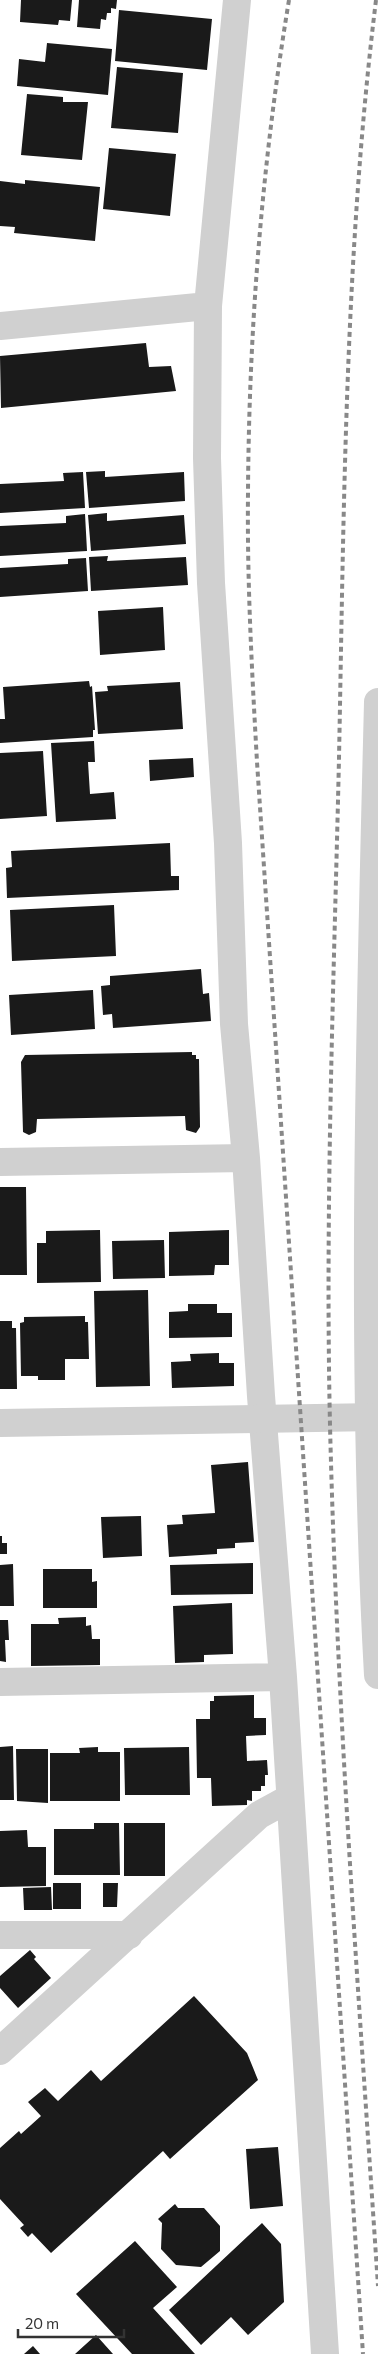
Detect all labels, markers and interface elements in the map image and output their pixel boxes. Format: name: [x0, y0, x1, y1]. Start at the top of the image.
scale bar: [18, 2306, 124, 2338]
text: 20 m: [25, 2314, 59, 2332]

